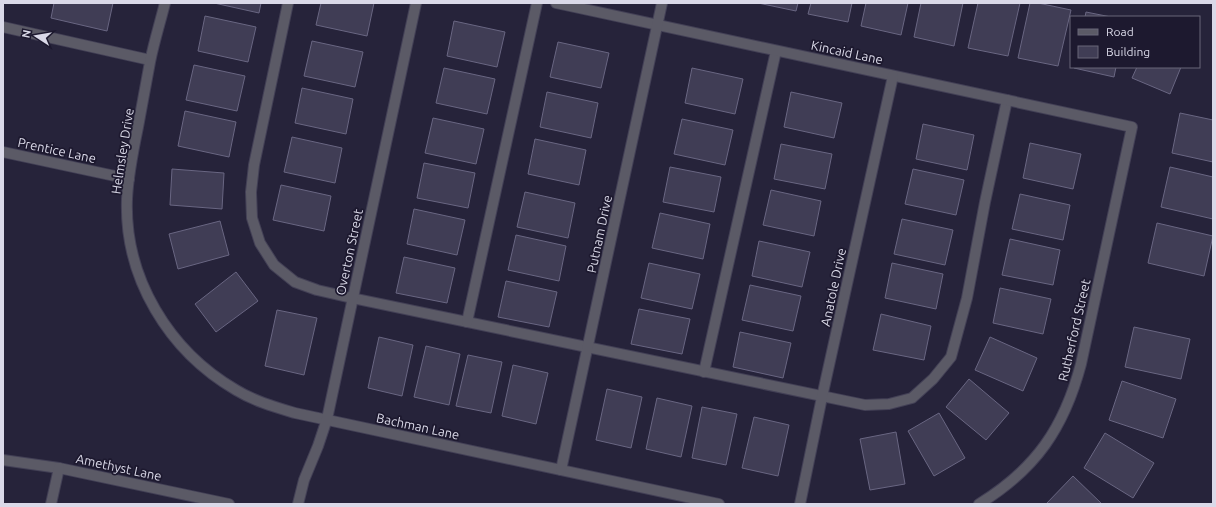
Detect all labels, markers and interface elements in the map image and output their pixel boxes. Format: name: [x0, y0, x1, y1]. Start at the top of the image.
north arrow: [16, 16, 56, 56]
legend: [1070, 16, 1200, 68]
text: Road: [1106, 25, 1134, 38]
text: N: [19, 29, 33, 39]
street label: Kincaid Lane: [810, 38, 884, 66]
text: Building: [1106, 45, 1150, 58]
street label: Helmsley Drive: [108, 107, 136, 195]
street label: Prentice Lane: [17, 135, 97, 165]
street label: Putnam Drive: [584, 194, 614, 274]
street label: Overton Street: [333, 208, 365, 296]
street label: Anatole Drive: [818, 247, 848, 327]
street label: Rutherford Street: [1055, 278, 1093, 382]
street label: Bachman Lane: [375, 410, 461, 442]
street label: Amethyst Lane: [75, 451, 163, 483]

